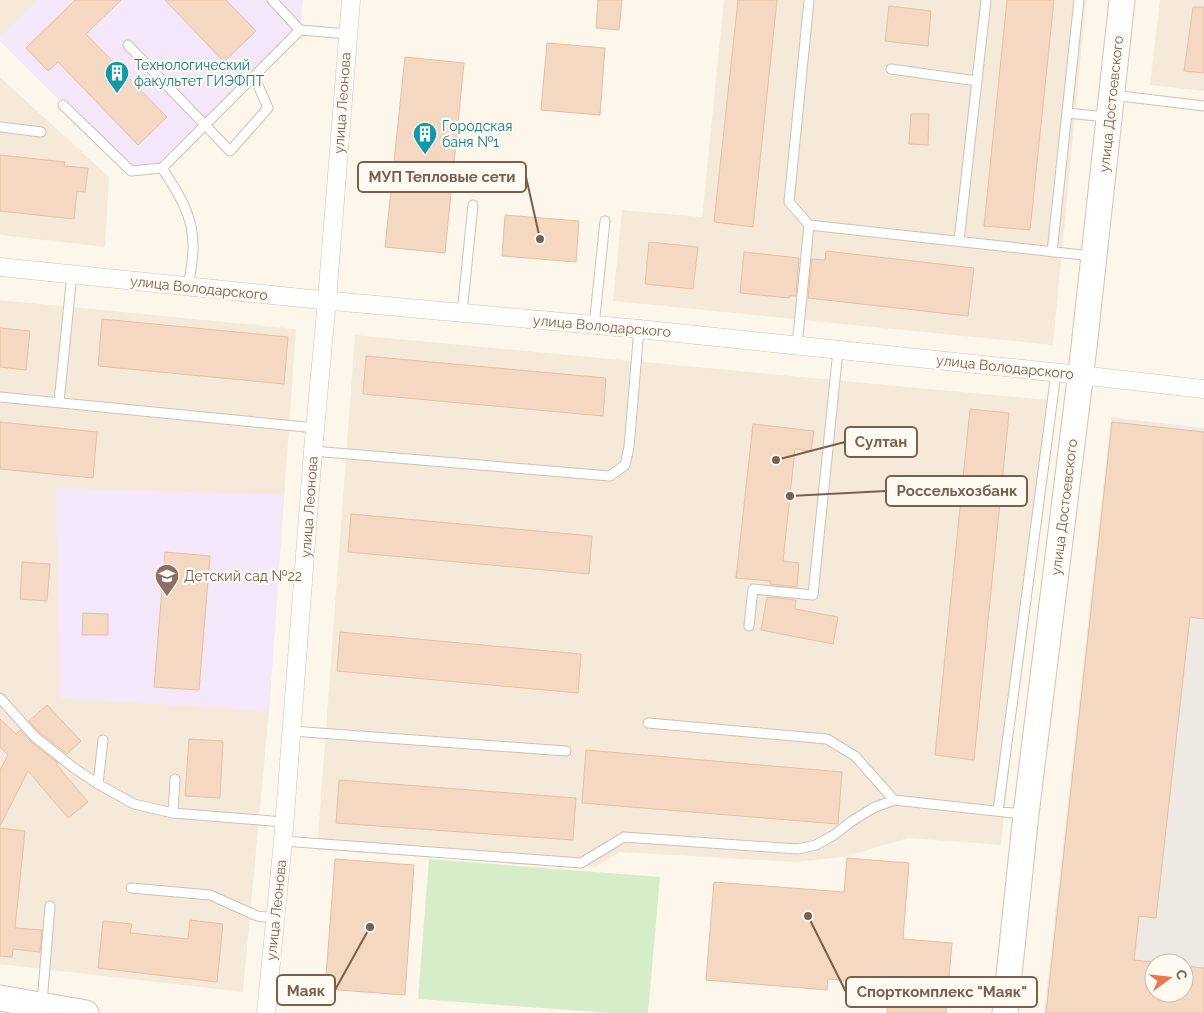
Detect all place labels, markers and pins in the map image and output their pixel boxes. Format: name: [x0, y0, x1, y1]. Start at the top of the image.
place label: Технологический факультет ГИЭФПТ: [134, 57, 264, 89]
building icon: Технологический факультет ГИЭФПТ: [104, 60, 130, 94]
place label: Городская баня №1: [442, 118, 512, 150]
building icon: Городская баня №1: [412, 121, 438, 155]
callout: МУП Тепловые сети: [358, 162, 526, 192]
callout: Султан: [845, 427, 917, 457]
callout: Россельхозбанк: [886, 476, 1027, 506]
school or university icon: Детский сад №22: [154, 563, 180, 597]
place label: Детский сад №22: [184, 568, 302, 584]
callout: Маяк: [277, 975, 335, 1005]
callout: Спорткомплекс "Маяк": [846, 977, 1037, 1007]

